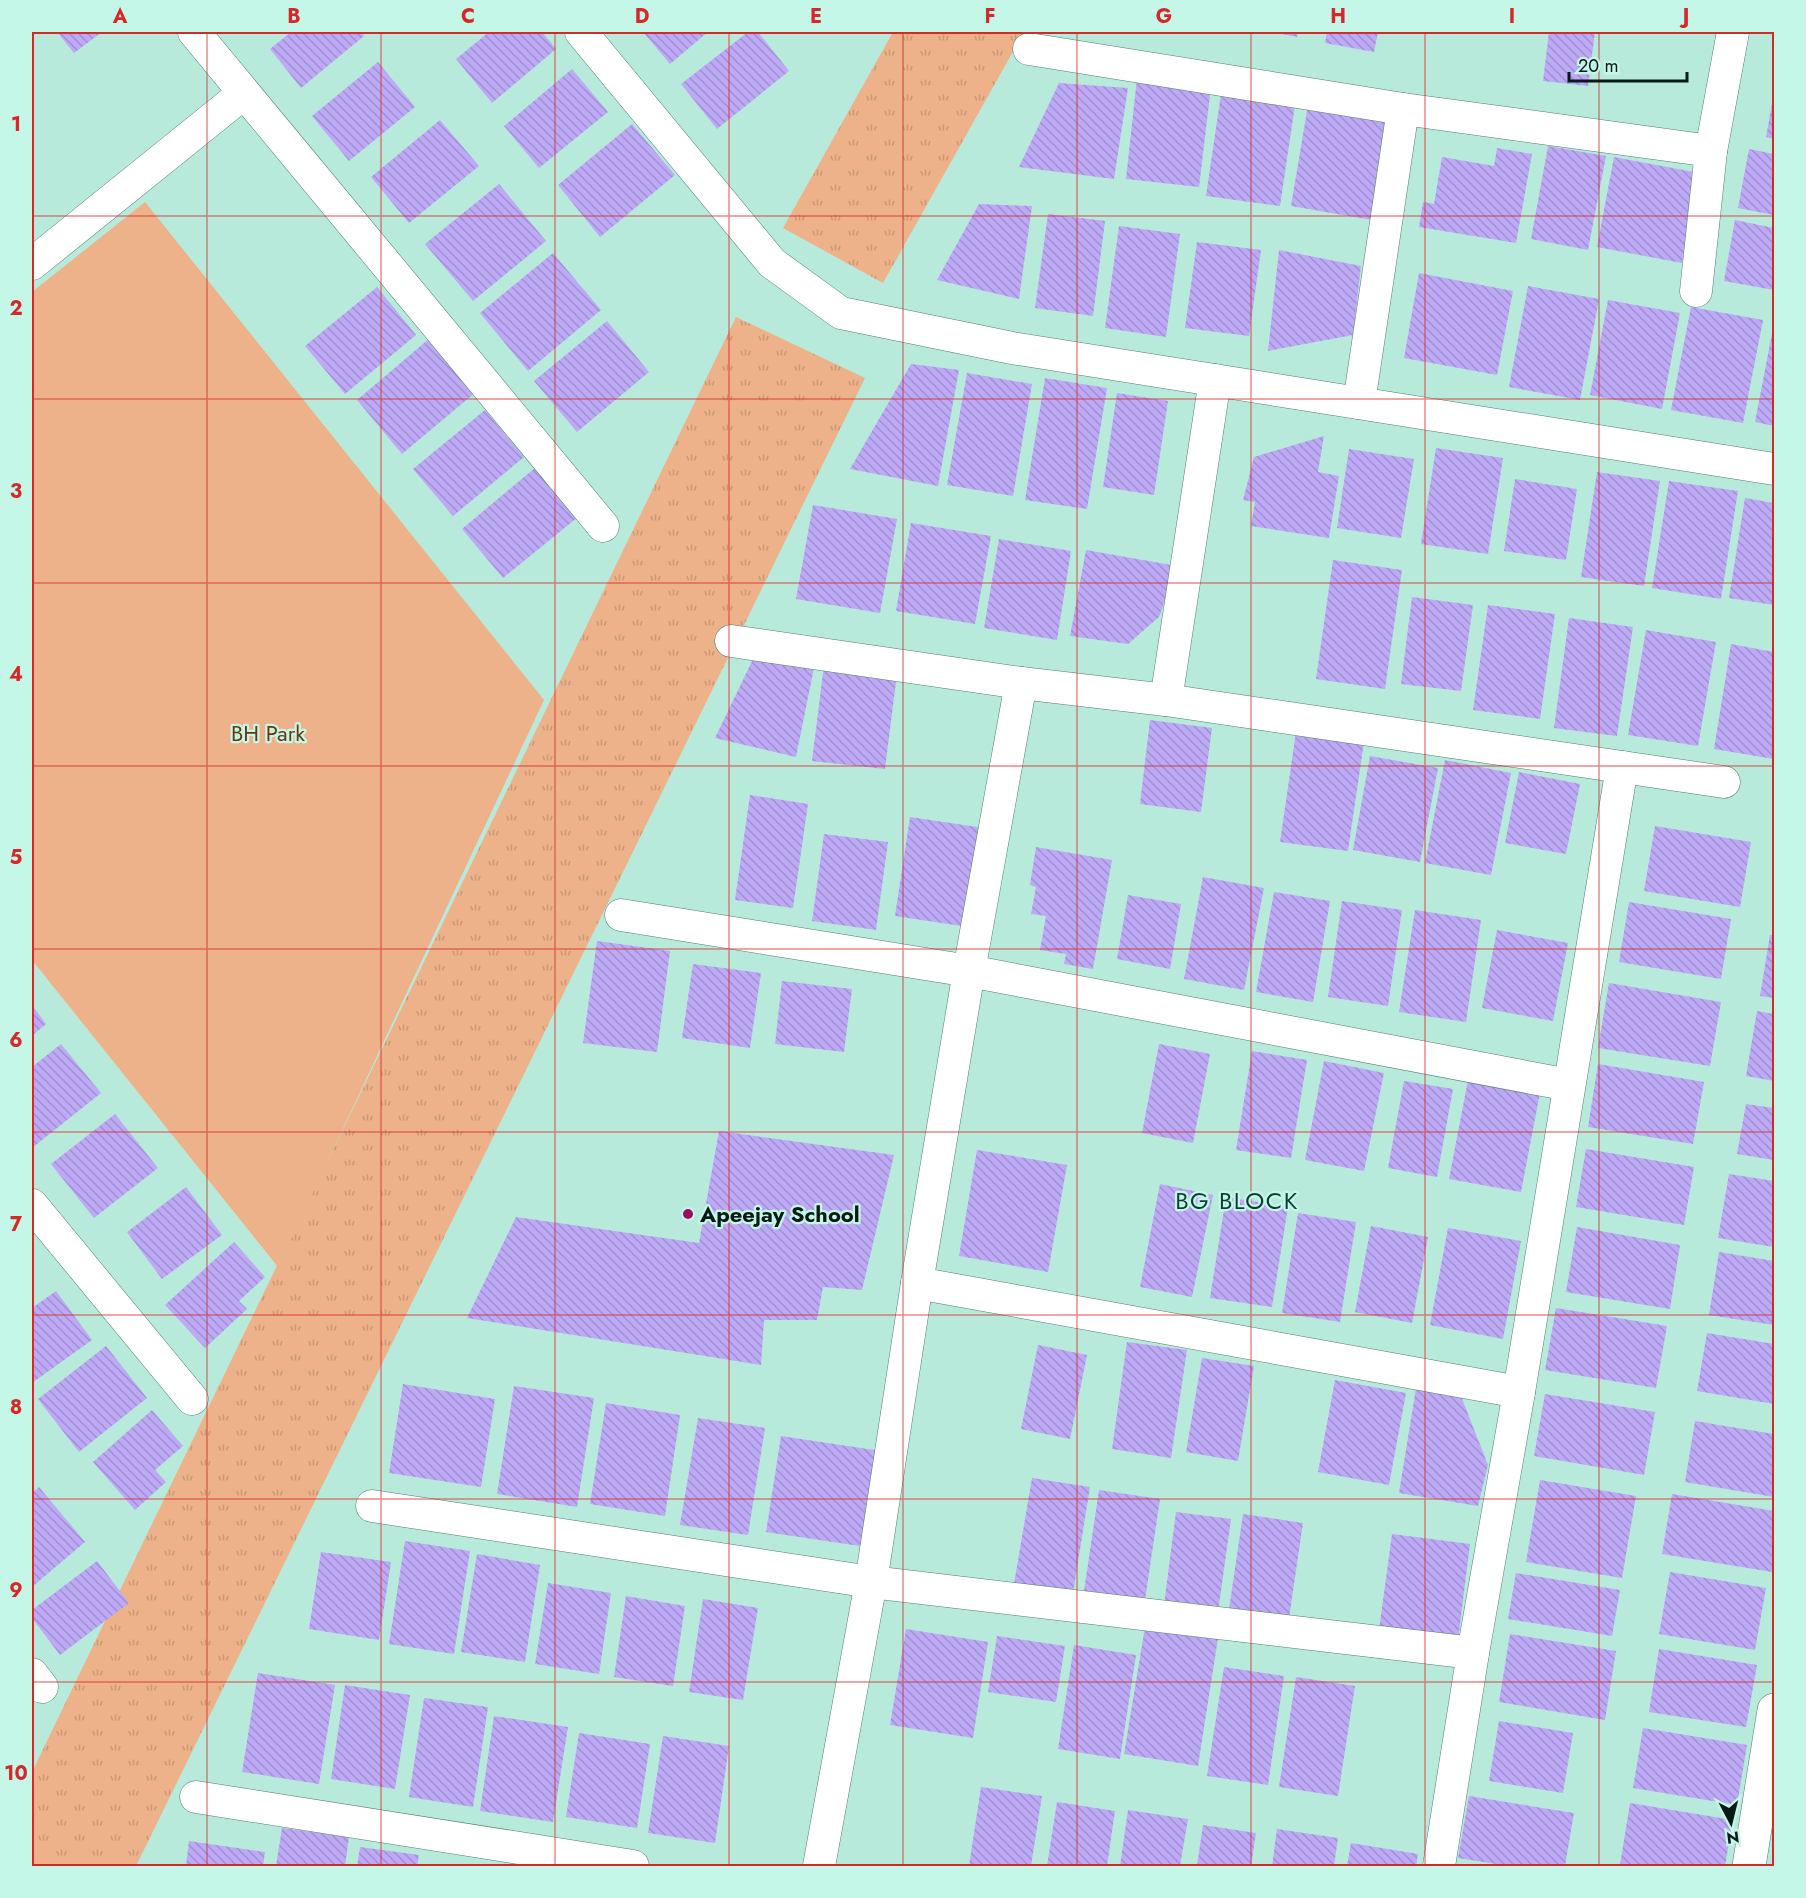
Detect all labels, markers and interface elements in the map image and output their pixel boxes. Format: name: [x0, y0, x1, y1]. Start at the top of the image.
text: A: [112, 2, 128, 31]
text: B: [287, 2, 301, 31]
text: C: [461, 2, 475, 31]
text: D: [635, 2, 649, 31]
text: E: [810, 2, 822, 31]
text: F: [984, 2, 996, 31]
text: G: [1156, 2, 1172, 31]
text: H: [1330, 2, 1346, 31]
text: I: [1509, 2, 1515, 31]
text: J: [1679, 2, 1689, 31]
scale bar: [1569, 45, 1688, 83]
text: 20 m: [1578, 53, 1618, 79]
text: 1: [11, 110, 21, 139]
text: 2: [9, 294, 23, 323]
text: 3: [10, 477, 22, 506]
text: 4: [9, 660, 23, 689]
park label: BH Park: [231, 717, 305, 749]
text: 5: [10, 843, 23, 872]
text: 6: [9, 1026, 23, 1055]
district label: BG BLOCK: [1175, 1183, 1299, 1218]
place label: Apeejay School: [699, 1198, 860, 1230]
marker: Apeejay School: [681, 1207, 695, 1221]
text: 7: [10, 1210, 23, 1239]
text: 8: [10, 1393, 22, 1422]
text: 9: [9, 1576, 23, 1605]
text: 10: [4, 1759, 28, 1788]
north arrow: [1701, 1793, 1761, 1853]
text: N: [1725, 1825, 1740, 1850]

